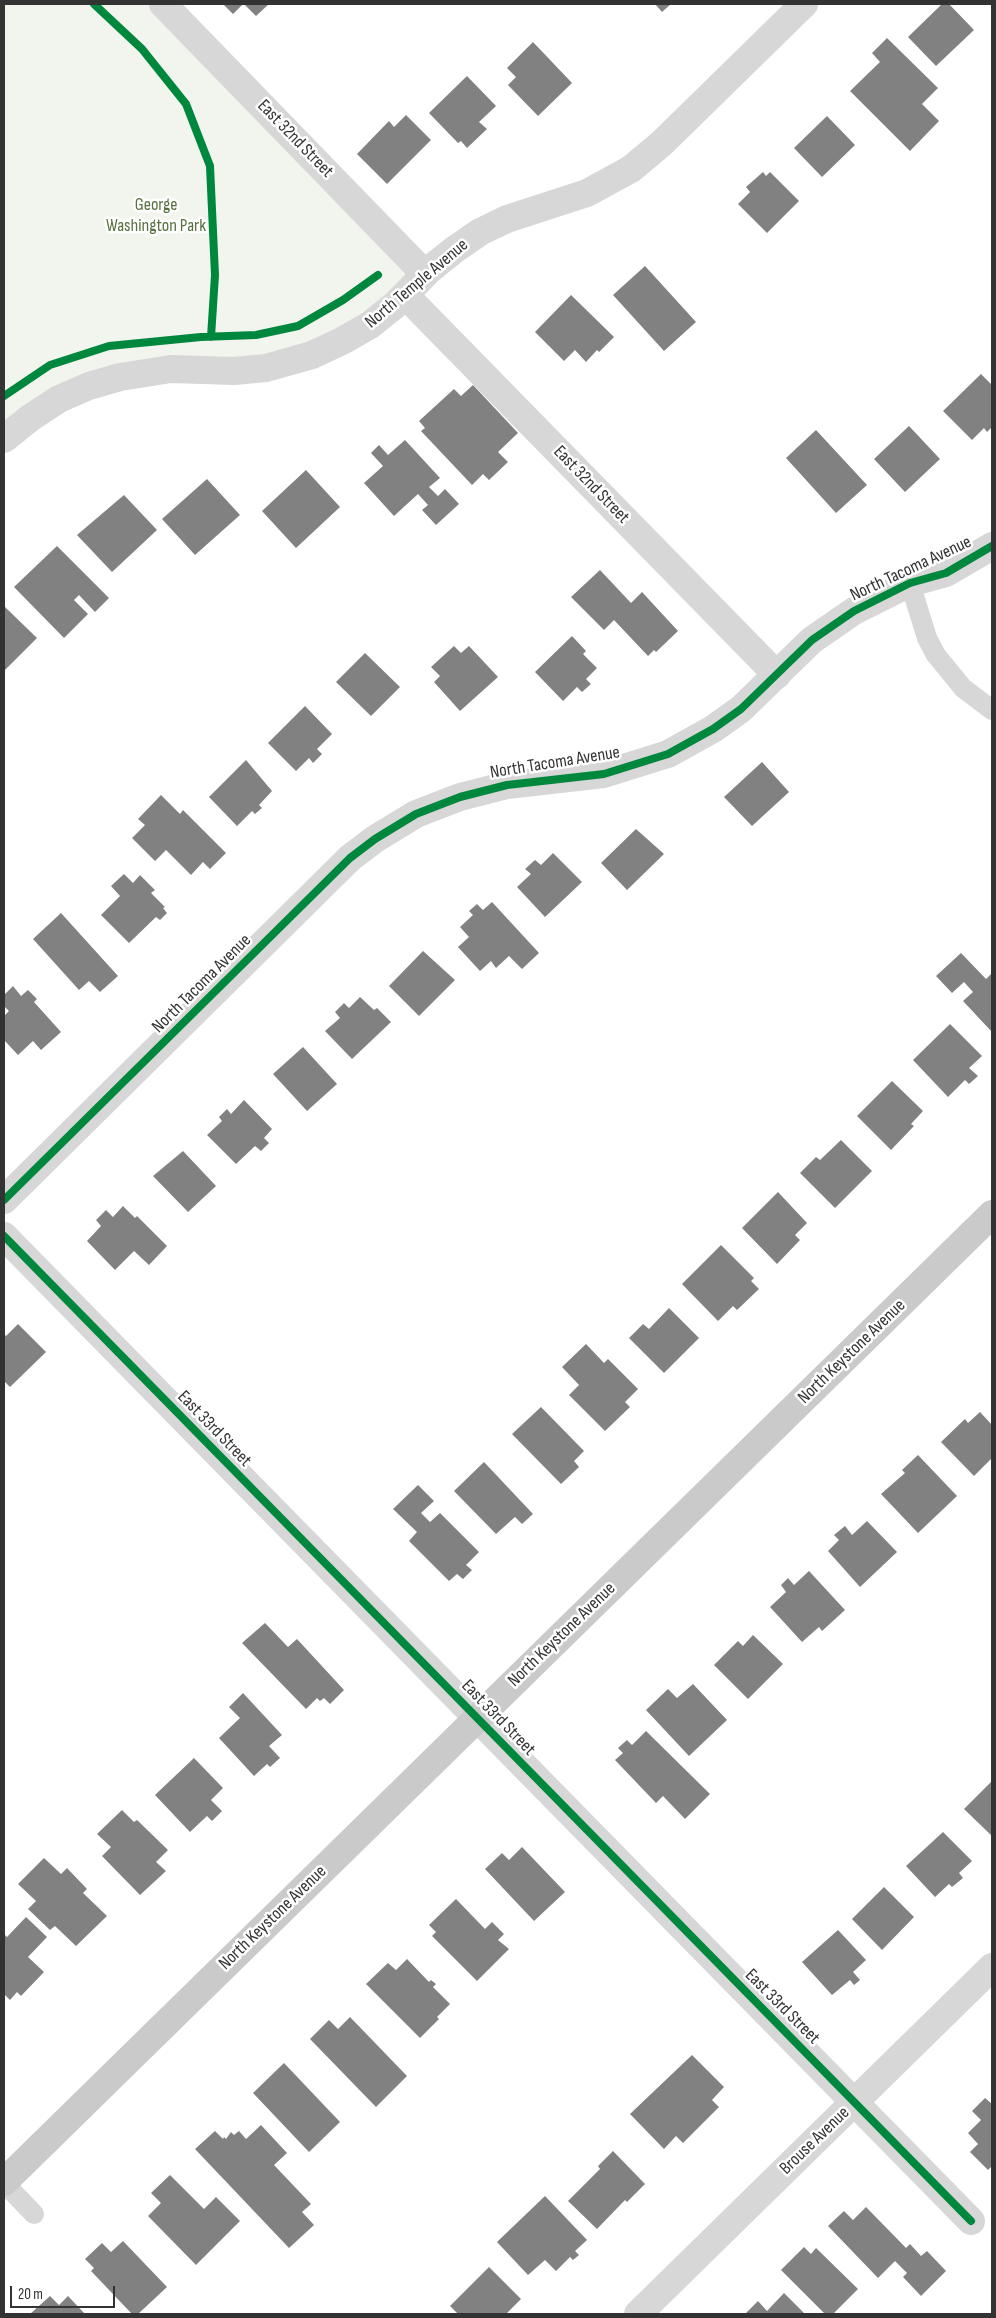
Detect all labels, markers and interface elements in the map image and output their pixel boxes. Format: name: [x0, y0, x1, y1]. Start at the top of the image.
street label: East 32nd Street: [253, 96, 337, 182]
park label: George Washington Park: [106, 194, 206, 236]
street label: North Temple Avenue: [361, 235, 473, 333]
street label: East 32nd Street: [549, 442, 633, 528]
street label: North Tacoma Avenue: [847, 532, 975, 606]
street label: North Tacoma Avenue: [489, 742, 621, 784]
street label: North Tacoma Avenue: [148, 930, 256, 1038]
street label: North Keystone Avenue: [794, 1295, 910, 1409]
street label: East 33rd Street: [172, 1387, 256, 1471]
street label: North Keystone Avenue: [504, 1578, 620, 1692]
street label: East 33rd Street: [456, 1676, 540, 1760]
street label: North Keystone Avenue: [215, 1861, 331, 1975]
street label: East 33rd Street: [740, 1965, 824, 2049]
street label: Brouse Avenue: [776, 2103, 854, 2179]
scale bar: [12, 2276, 118, 2308]
text: 20 m: [18, 2285, 43, 2304]

